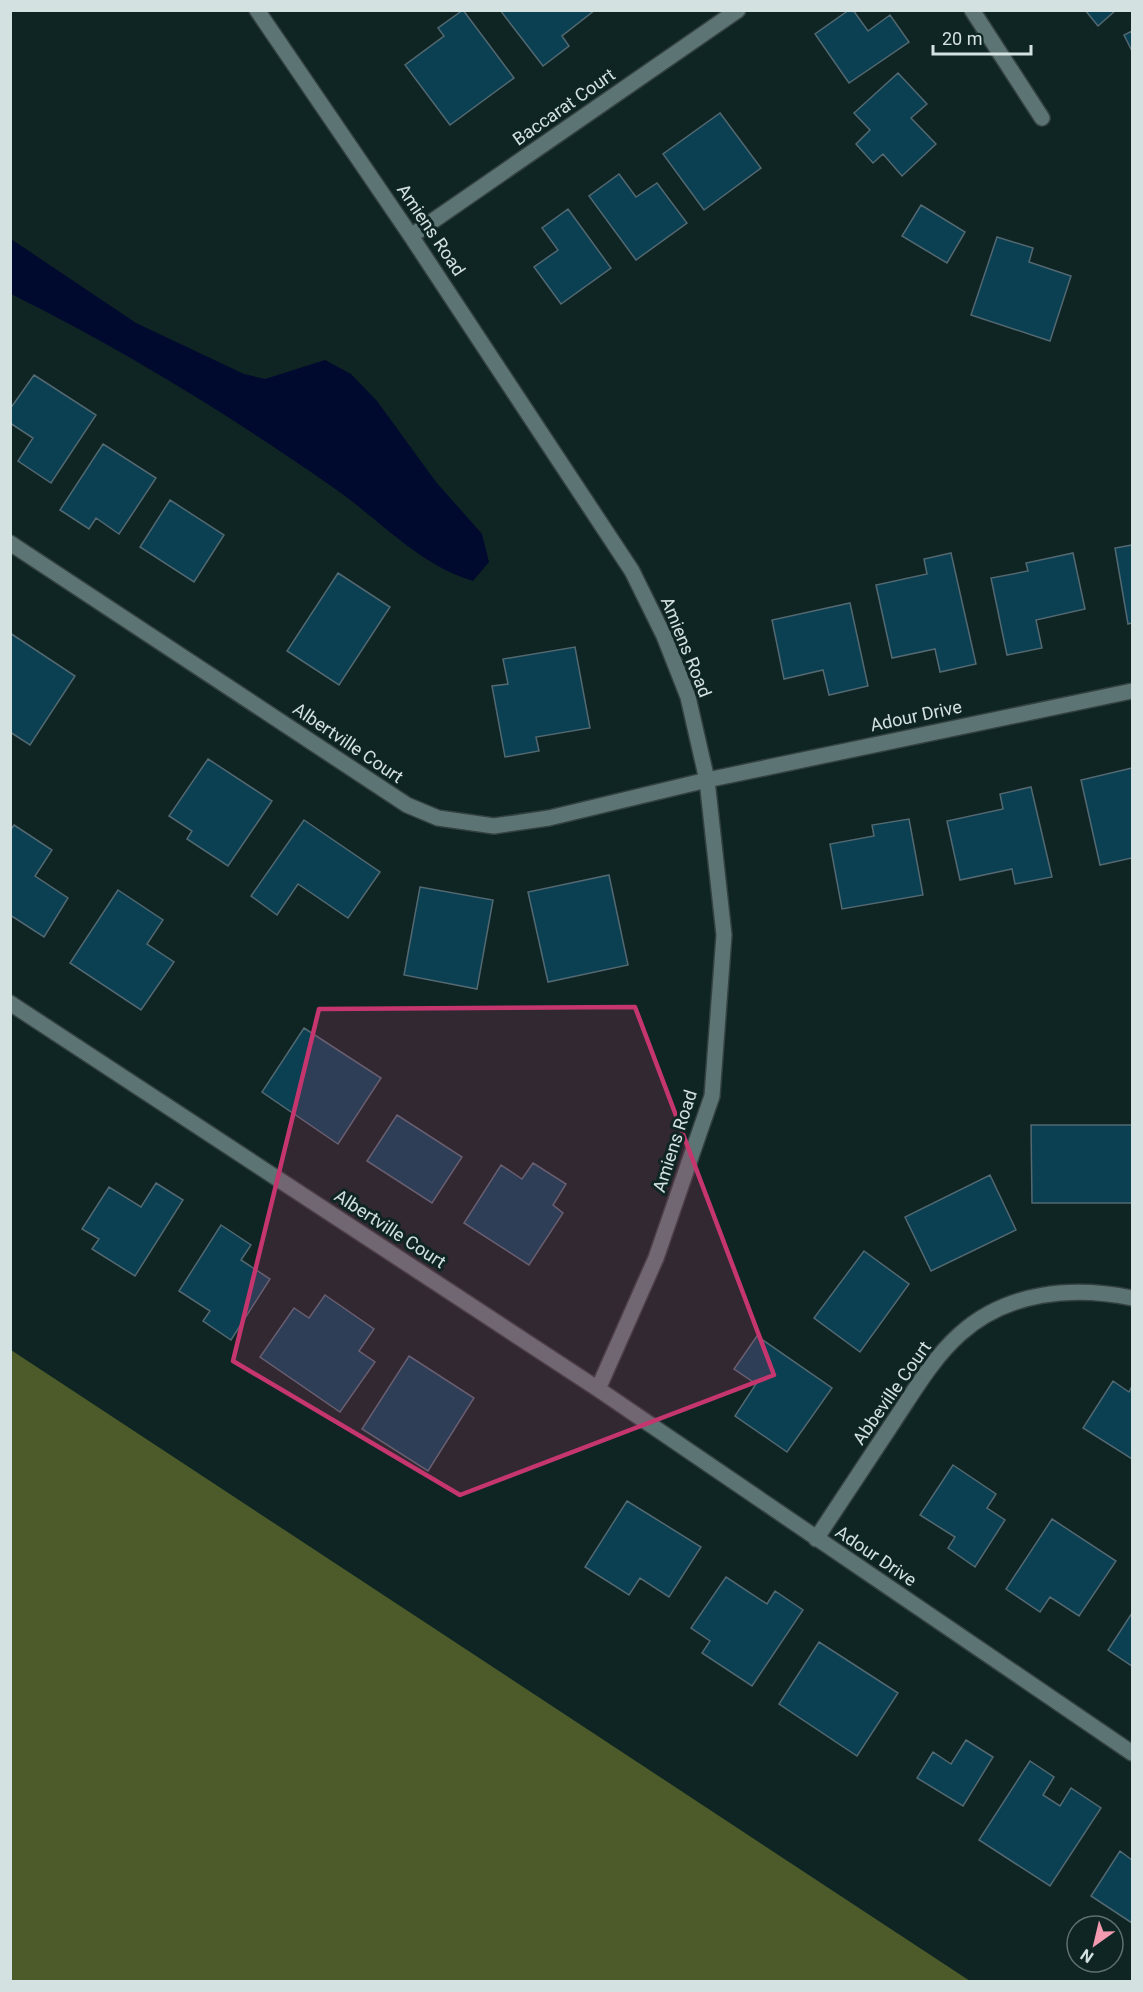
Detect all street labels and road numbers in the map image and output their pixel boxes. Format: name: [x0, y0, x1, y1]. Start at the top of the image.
street label: Baccarat Court: [509, 64, 619, 150]
street label: Amiens Road: [393, 180, 470, 280]
street label: Amiens Road: [657, 594, 716, 700]
street label: Adour Drive: [868, 696, 964, 735]
street label: Albertville Court: [289, 698, 407, 787]
street label: Amiens Road: [648, 1087, 701, 1195]
street label: Albertville Court: [331, 1185, 450, 1272]
street label: Abbeville Court: [848, 1337, 935, 1449]
street label: Adour Drive: [832, 1521, 921, 1590]

